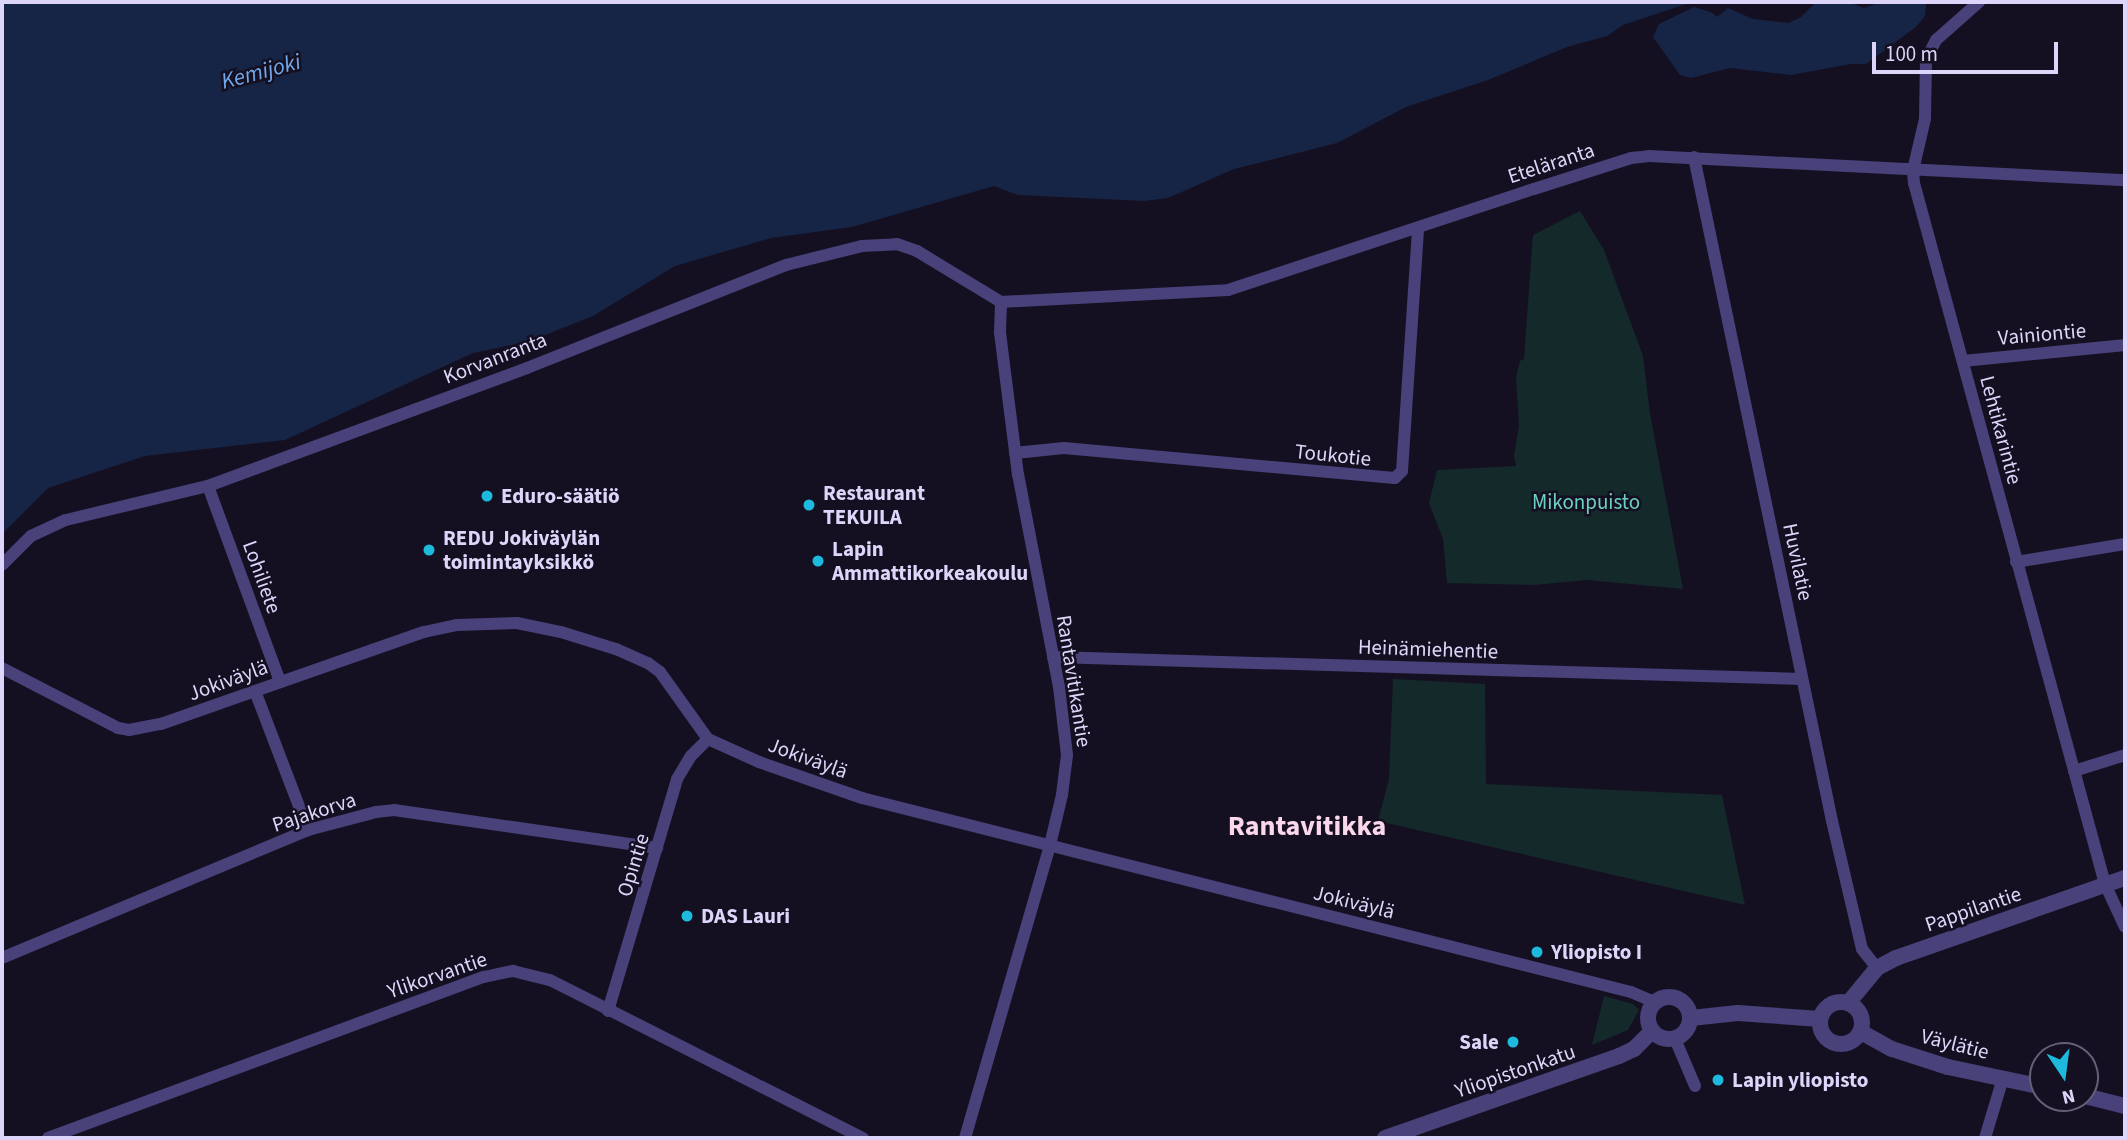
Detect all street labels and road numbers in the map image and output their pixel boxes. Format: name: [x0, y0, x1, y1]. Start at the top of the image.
street label: Eteläranta: [1504, 137, 1598, 189]
street label: Vainiontie: [1997, 318, 2087, 350]
street label: Korvanranta: [440, 327, 550, 389]
street label: Lehtikarintie: [1974, 373, 2028, 487]
street label: Toukotie: [1294, 438, 1372, 472]
street label: Huvilatie: [1778, 521, 1818, 603]
street label: Lohiliete: [237, 537, 287, 617]
street label: Rantavitikantie: [1051, 613, 1097, 749]
street label: Heinämiehentie: [1357, 634, 1499, 664]
street label: Jokiväylä: [185, 654, 271, 706]
street label: Jokiväylä: [765, 732, 851, 784]
street label: Pajakorva: [269, 787, 359, 837]
street label: Opintie: [611, 830, 655, 900]
street label: Jokiväylä: [1311, 880, 1397, 924]
street label: Pappilantie: [1922, 881, 2024, 937]
street label: Ylikorvantie: [384, 946, 490, 1004]
street label: Väylätie: [1918, 1023, 1992, 1065]
street label: Yliopistonkatu: [1451, 1039, 1579, 1103]

